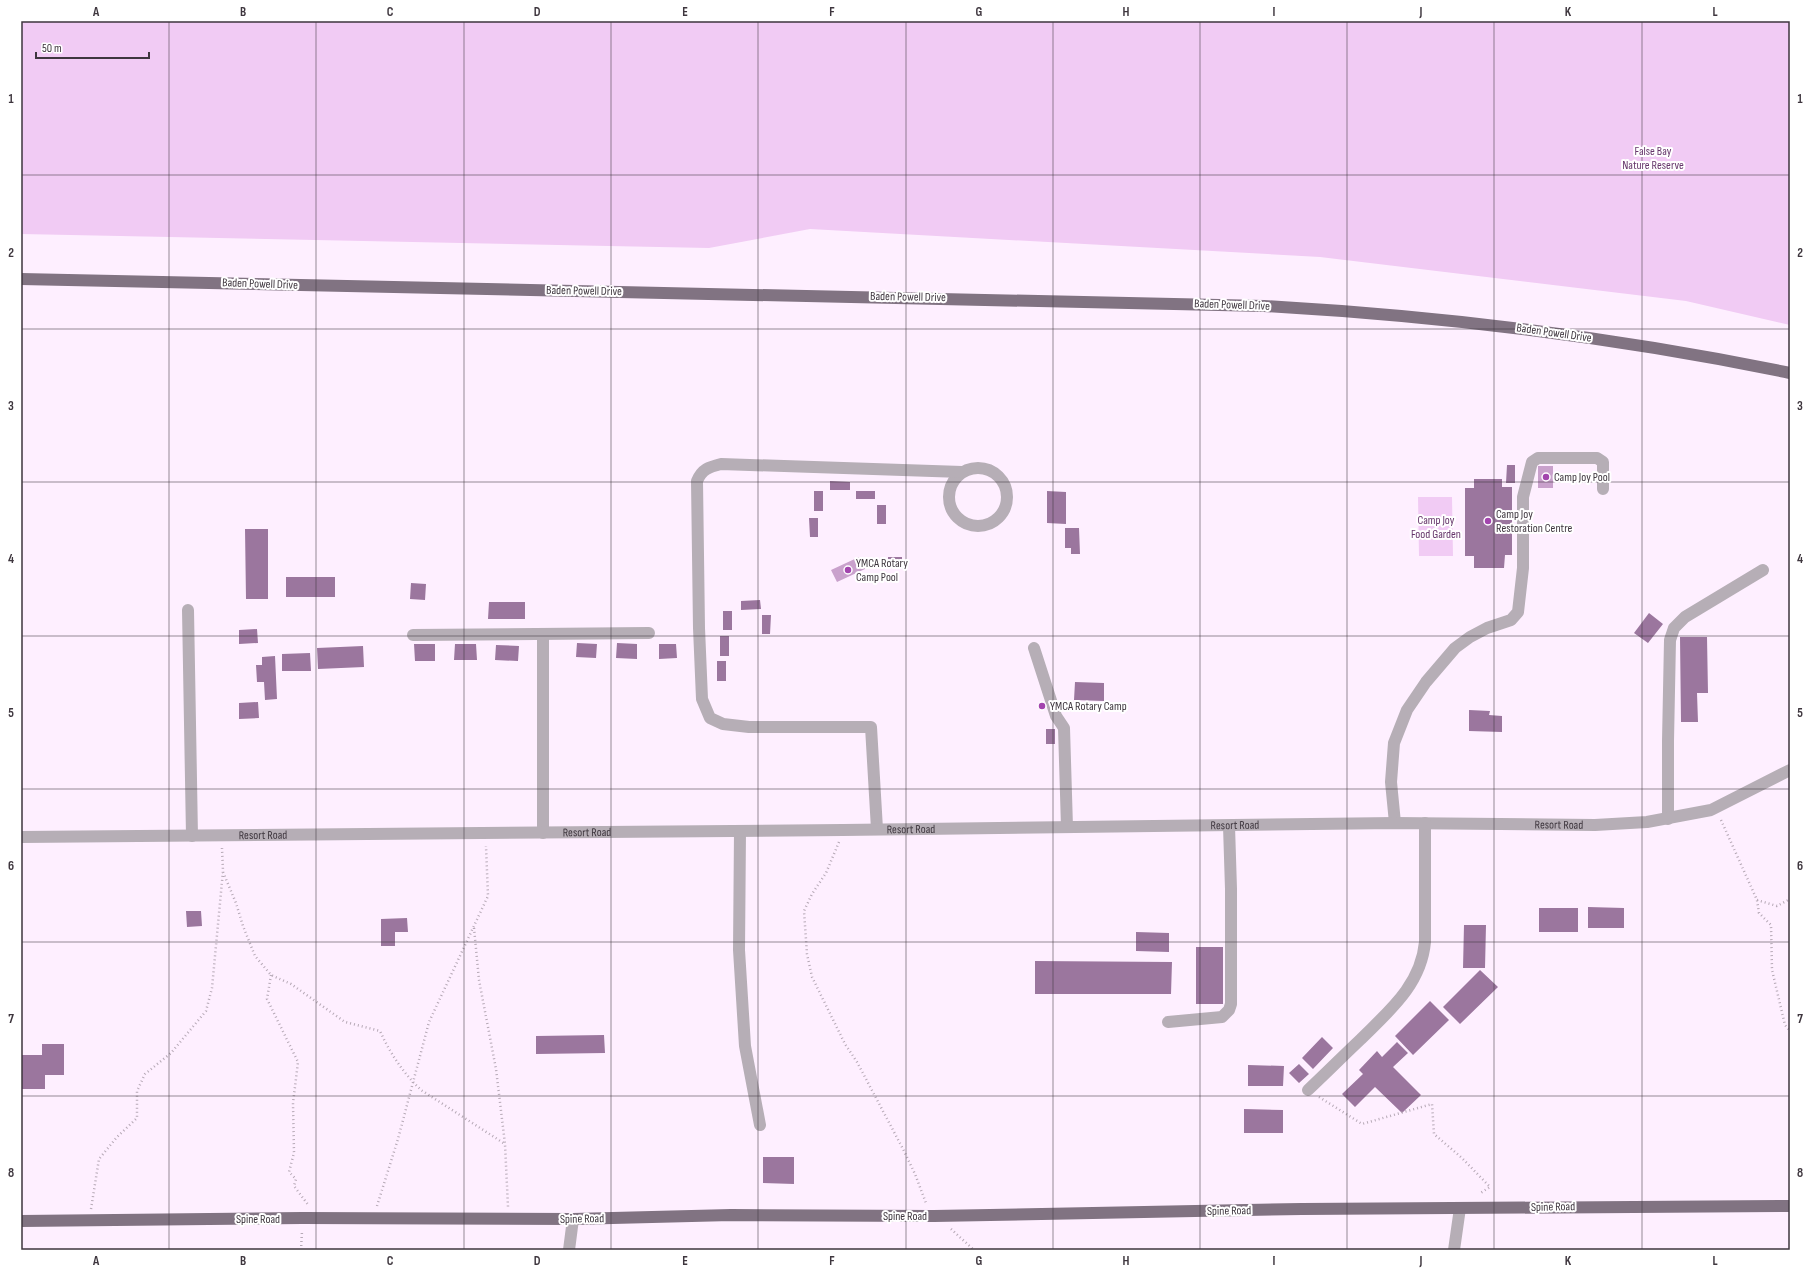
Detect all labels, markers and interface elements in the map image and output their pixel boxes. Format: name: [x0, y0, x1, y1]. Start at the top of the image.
text: A: [92, 4, 100, 20]
text: B: [240, 4, 246, 20]
text: C: [387, 4, 394, 20]
text: D: [534, 4, 541, 20]
text: E: [682, 4, 688, 20]
text: F: [829, 4, 835, 20]
text: G: [976, 4, 983, 20]
text: H: [1123, 4, 1130, 20]
text: I: [1273, 4, 1276, 20]
text: J: [1419, 4, 1423, 20]
text: K: [1565, 4, 1572, 20]
text: L: [1712, 4, 1718, 20]
scale bar: [36, 34, 149, 60]
text: 50 m: [42, 41, 62, 56]
text: 1: [8, 91, 14, 107]
text: 1: [1797, 91, 1803, 107]
park label: False Bay Nature Reserve: [1622, 144, 1684, 173]
text: 2: [8, 245, 14, 261]
text: 2: [1797, 245, 1803, 261]
street label: Baden Powell Drive: [222, 275, 298, 293]
street label: Baden Powell Drive: [546, 283, 622, 299]
street label: Baden Powell Drive: [870, 289, 946, 305]
street label: Baden Powell Drive: [1194, 296, 1270, 314]
street label: Baden Powell Drive: [1515, 320, 1593, 346]
text: 3: [8, 398, 14, 414]
text: 3: [1797, 398, 1803, 414]
place label: Camp Joy Pool: [1554, 470, 1610, 485]
marker: Camp Joy Pool: [1541, 472, 1551, 482]
place label: Camp Joy Restoration Centre: [1496, 507, 1573, 536]
park label: Camp Joy Food Garden: [1411, 513, 1461, 542]
marker: Camp Joy Restoration Centre: [1483, 516, 1493, 526]
text: 4: [8, 551, 14, 567]
text: 4: [1797, 551, 1803, 567]
place label: YMCA Rotary Camp Pool: [856, 556, 908, 585]
marker: YMCA Rotary Camp Pool: [843, 565, 853, 575]
place label: YMCA Rotary Camp: [1050, 699, 1127, 714]
marker: YMCA Rotary Camp: [1037, 701, 1047, 711]
text: 5: [8, 705, 14, 721]
text: 5: [1797, 705, 1803, 721]
street label: Resort Road: [1210, 817, 1259, 833]
street label: Resort Road: [1534, 817, 1583, 832]
street label: Resort Road: [887, 821, 935, 837]
street label: Resort Road: [563, 824, 611, 840]
street label: Resort Road: [239, 827, 287, 843]
text: 6: [8, 858, 14, 874]
text: 6: [1797, 858, 1803, 874]
text: 7: [8, 1011, 14, 1027]
text: 7: [1797, 1011, 1803, 1027]
text: 8: [8, 1165, 14, 1181]
text: 8: [1797, 1165, 1803, 1181]
street label: Spine Road: [1531, 1199, 1575, 1215]
street label: Spine Road: [1207, 1203, 1251, 1219]
street label: Spine Road: [883, 1209, 927, 1224]
street label: Spine Road: [560, 1211, 604, 1227]
street label: Spine Road: [236, 1212, 280, 1227]
text: A: [92, 1253, 100, 1269]
text: B: [240, 1253, 246, 1269]
text: C: [387, 1253, 394, 1269]
text: D: [534, 1253, 541, 1269]
text: E: [682, 1253, 688, 1269]
text: F: [829, 1253, 835, 1269]
text: G: [976, 1253, 983, 1269]
text: H: [1123, 1253, 1130, 1269]
text: I: [1273, 1253, 1276, 1269]
text: J: [1419, 1253, 1423, 1269]
text: K: [1565, 1253, 1572, 1269]
text: L: [1712, 1253, 1718, 1269]

